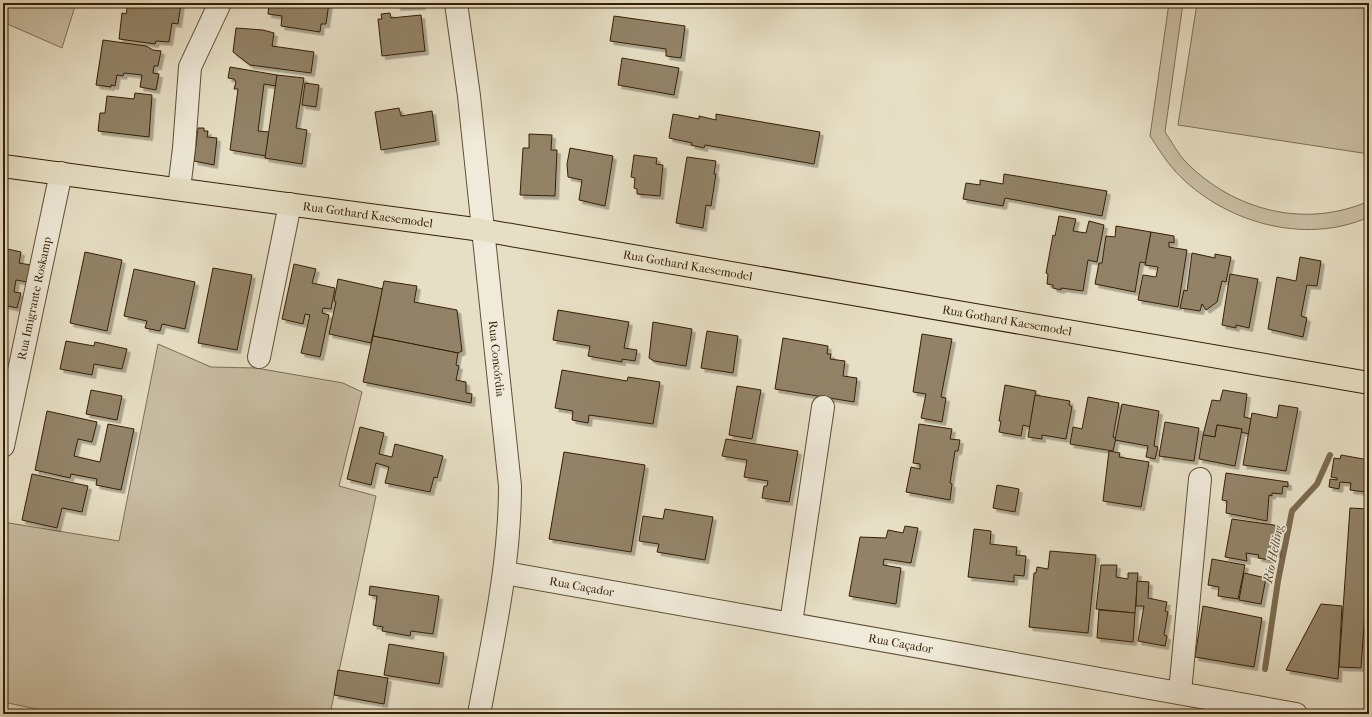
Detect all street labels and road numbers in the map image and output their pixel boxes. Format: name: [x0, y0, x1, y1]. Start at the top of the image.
street label: Rua Gothard Kaesemodel: [302, 199, 434, 230]
street label: Rua Imigrante Roskamp: [14, 235, 54, 361]
street label: Rua Gothard Kaesemodel: [622, 247, 754, 284]
street label: Rua Gothard Kaesemodel: [941, 303, 1073, 339]
street label: Rua Concórdia: [486, 320, 508, 398]
street label: Rua Caçador: [548, 574, 616, 599]
street label: Rua Caçador: [867, 631, 935, 656]

